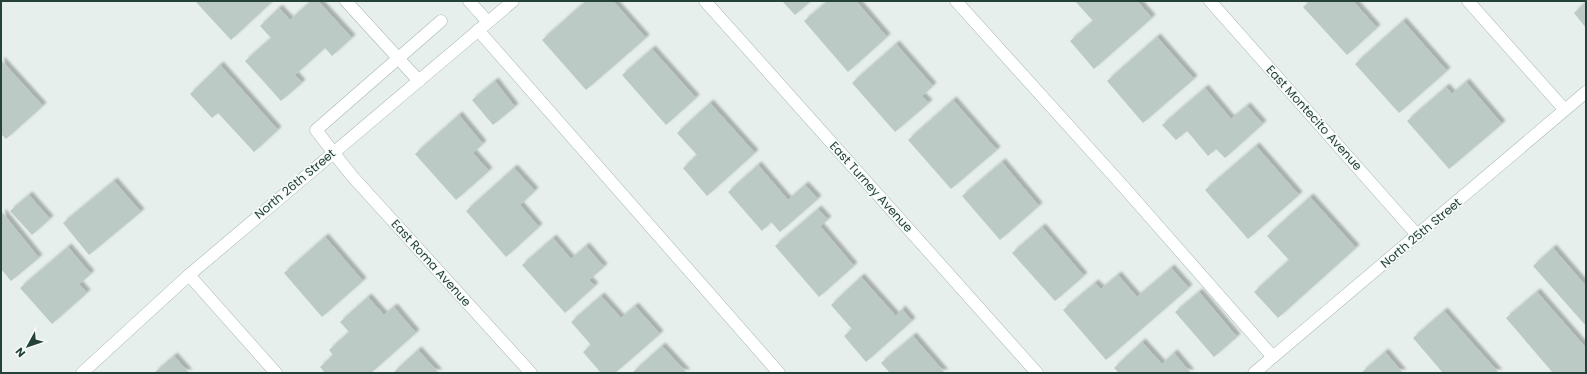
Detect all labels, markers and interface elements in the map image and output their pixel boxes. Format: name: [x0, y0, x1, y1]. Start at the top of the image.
street label: East Montecito Avenue: [1263, 61, 1366, 174]
street label: East Turney Avenue: [826, 138, 917, 236]
street label: North 26th Street: [251, 145, 339, 223]
street label: North 25th Street: [1377, 194, 1465, 271]
street label: East Roma Avenue: [388, 215, 475, 310]
north arrow: [8, 326, 48, 366]
text: N: [12, 344, 29, 361]

